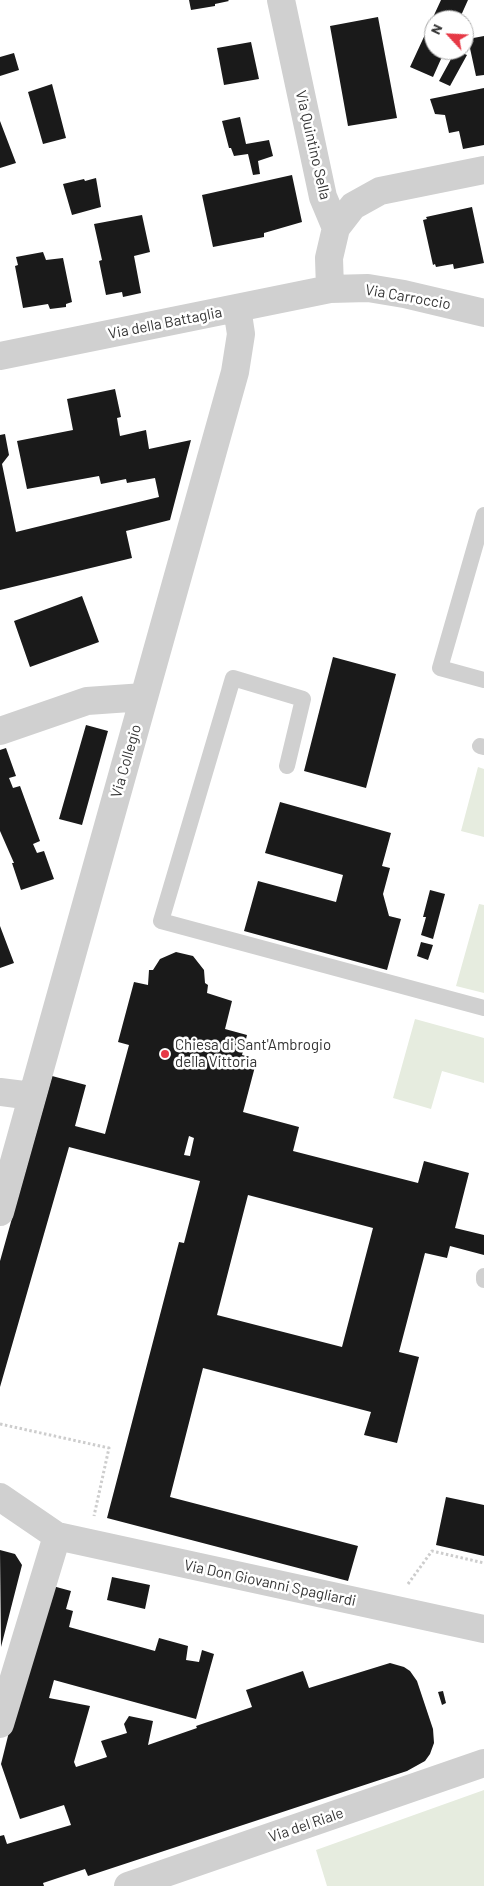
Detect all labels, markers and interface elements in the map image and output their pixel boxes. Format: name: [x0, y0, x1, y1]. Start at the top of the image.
north arrow: [424, 10, 474, 60]
text: N: [426, 21, 446, 37]
street label: Via Quintino Sella: [292, 89, 334, 201]
street label: Via Carroccio: [364, 281, 452, 313]
street label: Via della Battaglia: [107, 303, 223, 343]
street label: Via Collegio: [107, 722, 145, 800]
place label: Chiesa di Sant'Ambrogio della Vittoria: [175, 1036, 331, 1071]
marker: Chiesa di Sant'Ambrogio della Vittoria: [159, 1048, 171, 1060]
street label: Via Don Giovanni Spagliardi: [182, 1556, 358, 1610]
street label: Via del Riale: [266, 1804, 346, 1846]

